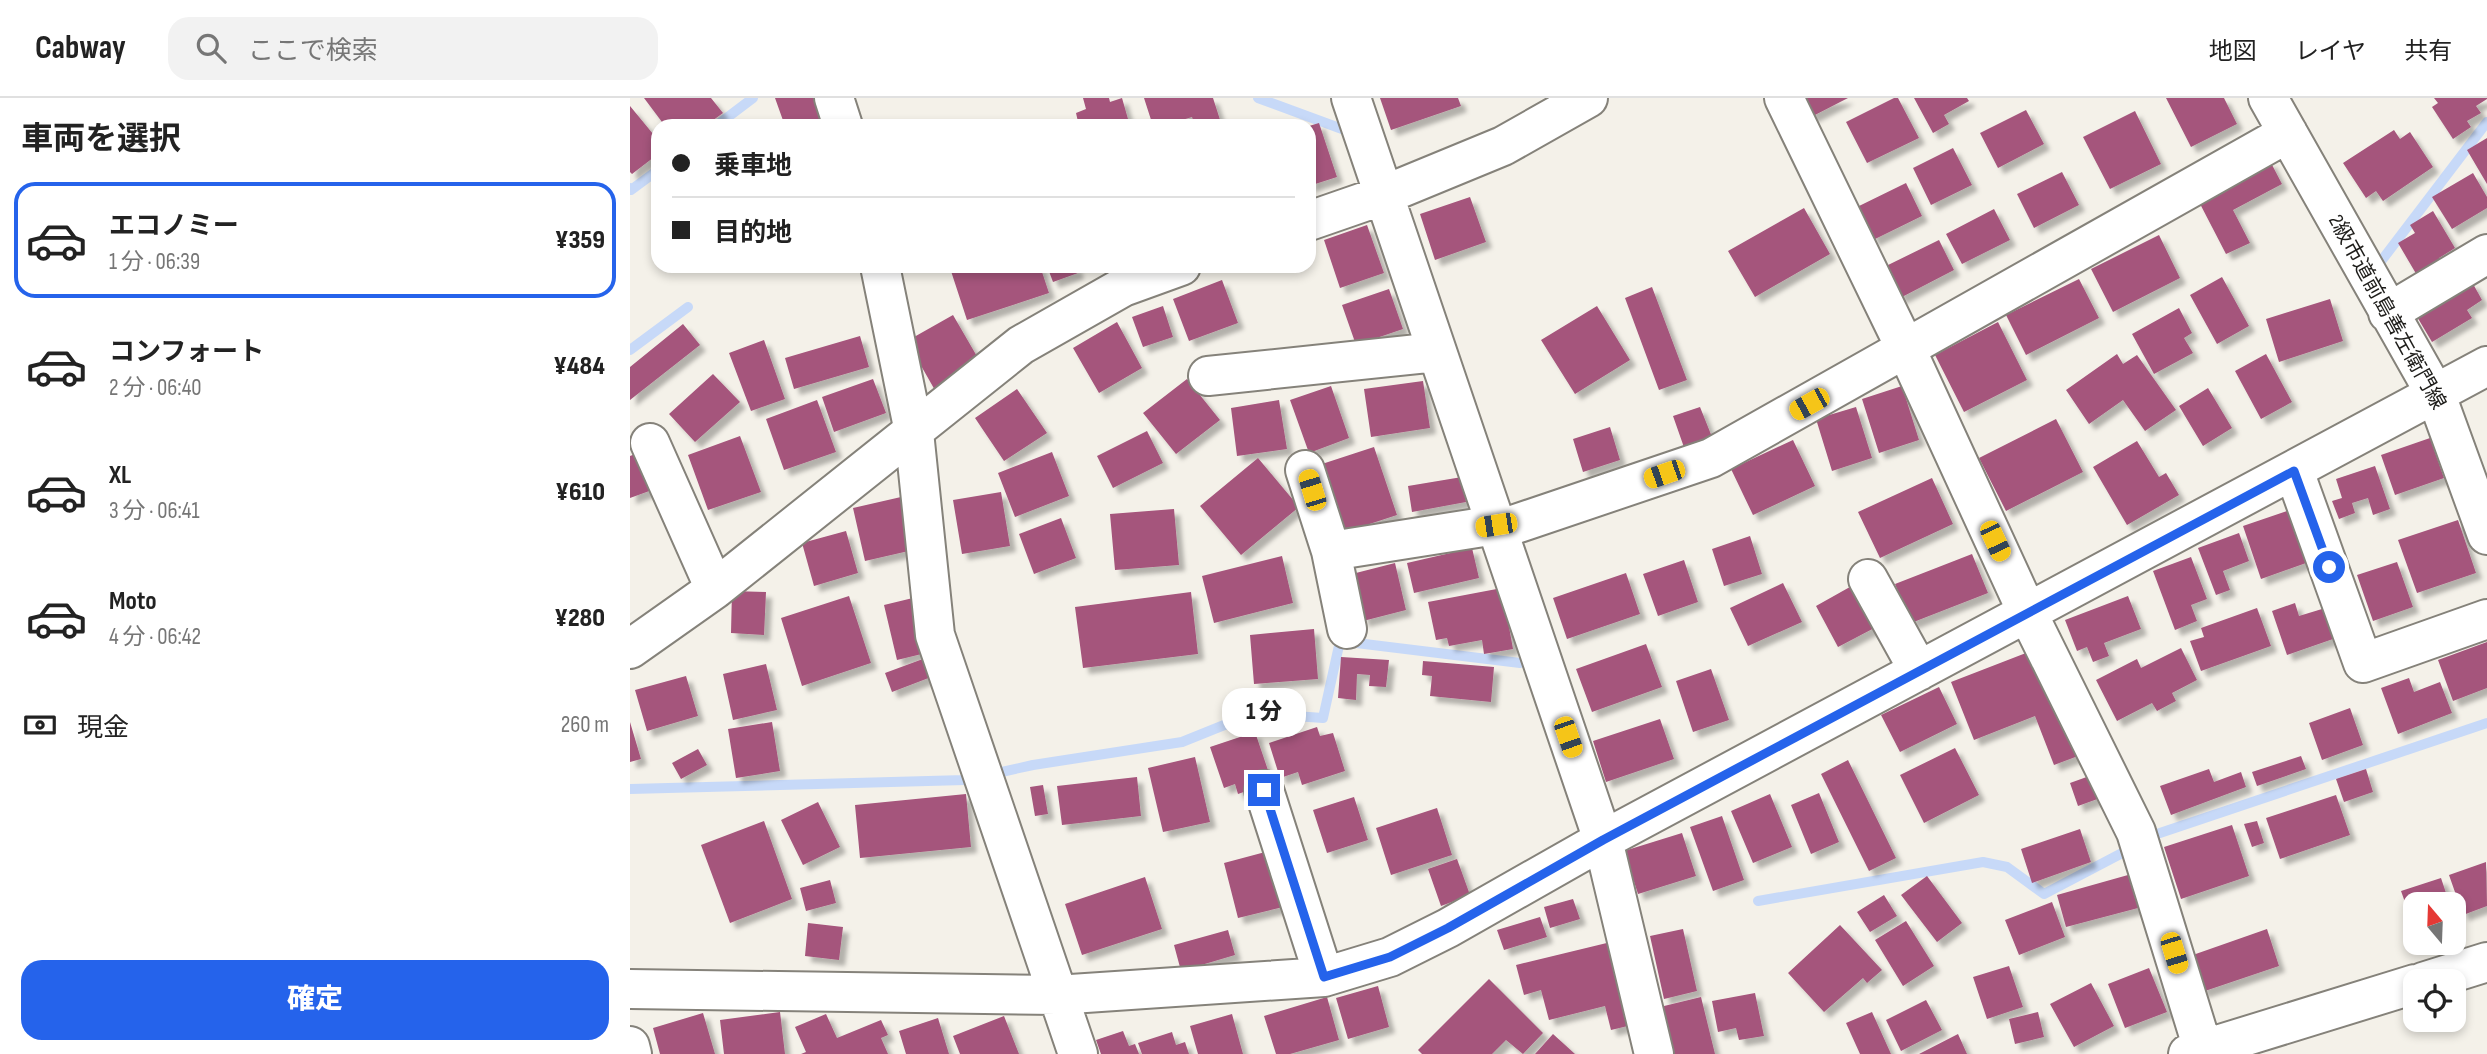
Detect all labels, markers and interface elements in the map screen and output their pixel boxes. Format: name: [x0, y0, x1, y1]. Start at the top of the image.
search box: [168, 17, 658, 80]
text: Cabway: [35, 28, 126, 68]
icon: search: [192, 29, 230, 67]
text: ここで検索: [248, 36, 378, 67]
text: 地図: [2209, 37, 2257, 66]
text: レイヤ: [2295, 37, 2366, 66]
text: 共有: [2404, 37, 2452, 66]
text: 車両を選択: [21, 120, 181, 159]
text: 乗車地: [714, 151, 792, 182]
icon: car: [25, 209, 88, 272]
street label: 2級市道前島善左衛門線: [2323, 210, 2451, 414]
text: エコノミー: [109, 211, 239, 242]
text: 目的地: [714, 218, 792, 249]
text: ¥359: [555, 225, 605, 256]
text: 1 分 · 06:39: [109, 248, 200, 276]
icon: car: [25, 335, 88, 398]
text: コンフォート: [109, 337, 264, 368]
text: ¥484: [554, 351, 605, 382]
text: 2 分 · 06:40: [109, 374, 202, 402]
car: [1786, 385, 1833, 423]
car: [1641, 457, 1688, 491]
text: XL: [109, 460, 131, 491]
icon: car: [25, 461, 88, 524]
car: [1296, 467, 1329, 513]
text: ¥610: [555, 477, 605, 508]
text: 3 分 · 06:41: [109, 497, 200, 525]
car: [1474, 511, 1519, 539]
car: [1977, 518, 2014, 564]
route start: [2313, 551, 2345, 583]
text: Moto: [109, 586, 157, 617]
icon: car: [25, 587, 88, 650]
text: ¥280: [554, 603, 605, 634]
text: 4 分 · 06:42: [109, 623, 201, 651]
callout: 1 分: [1222, 688, 1306, 738]
text: 1 分: [1246, 698, 1282, 726]
icon: cash: [21, 706, 59, 744]
text: 260 m: [561, 711, 609, 739]
text: 現金: [77, 713, 129, 744]
car: [1552, 714, 1585, 760]
route end: [1248, 774, 1280, 806]
north arrow: [2403, 892, 2466, 956]
map controls: [2403, 892, 2466, 1032]
car: [2158, 930, 2191, 976]
button: 確定: [21, 960, 609, 1040]
button: locate: [2403, 969, 2466, 1032]

